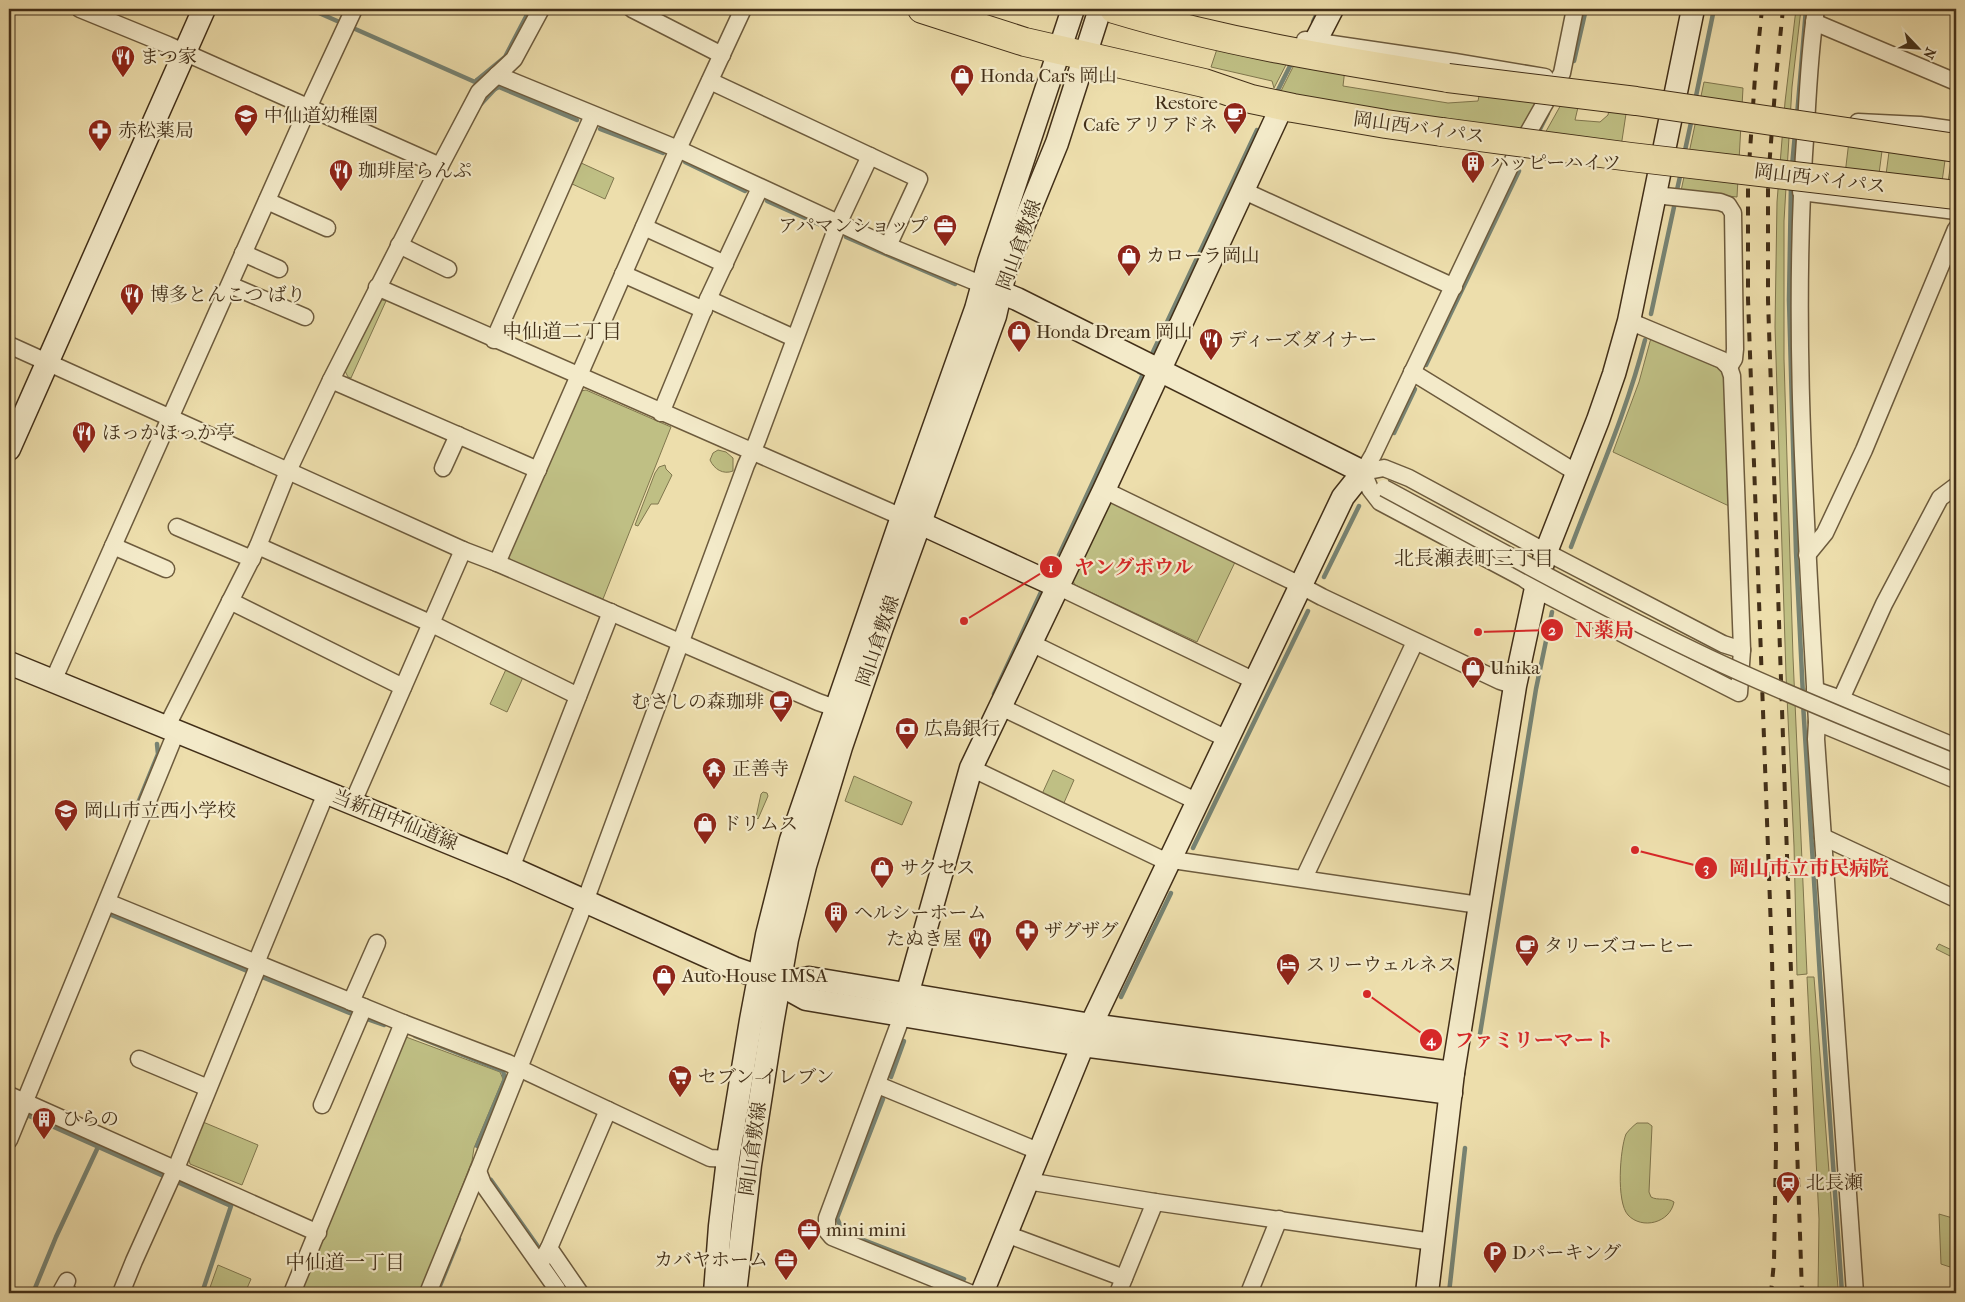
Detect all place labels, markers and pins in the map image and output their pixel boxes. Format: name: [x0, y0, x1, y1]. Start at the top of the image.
restaurant icon: まつ家: [110, 44, 136, 78]
place label: まつ家: [140, 46, 197, 68]
shop icon: Honda Cars 岡山: [949, 63, 975, 97]
place label: Honda Cars 岡山: [980, 65, 1117, 87]
place label: Restore Cafe アリアドネ: [1083, 92, 1218, 136]
cafe icon: Restore Cafe アリアドネ: [1222, 101, 1248, 135]
school or university icon: 中仙道幼稚園: [233, 103, 259, 137]
place label: 中仙道幼稚園: [264, 105, 378, 127]
pharmacy icon: 赤松薬局: [87, 118, 113, 152]
place label: 赤松薬局: [118, 120, 194, 142]
building icon: ハッピーハイツ: [1460, 150, 1486, 184]
place label: ハッピーハイツ: [1490, 152, 1621, 174]
restaurant icon: 珈琲屋らんぷ: [328, 158, 354, 192]
place label: 珈琲屋らんぷ: [358, 160, 472, 182]
office icon: アパマンショップ: [932, 213, 958, 247]
place label: アパマンショップ: [778, 215, 928, 237]
shop icon: カローラ岡山: [1116, 243, 1142, 277]
place label: カローラ岡山: [1146, 245, 1260, 267]
restaurant icon: 博多とんこつ ばり: [119, 282, 145, 316]
place label: 博多とんこつ ばり: [150, 284, 306, 306]
shop icon: Honda Dream 岡山: [1006, 319, 1032, 353]
place label: Honda Dream 岡山: [1036, 321, 1193, 343]
restaurant icon: ディーズダイナー: [1198, 327, 1224, 361]
place label: ディーズダイナー: [1228, 329, 1377, 351]
restaurant icon: ほっかほっか亭: [71, 420, 97, 454]
place label: ほっかほっか亭: [102, 422, 235, 444]
callout: ヤングボウル: [1039, 550, 1204, 585]
callout: Ｎ薬局: [1539, 612, 1644, 647]
shop icon: Unika: [1460, 655, 1486, 689]
place label: Unika: [1490, 657, 1540, 679]
cafe icon: むさしの森珈琲: [768, 689, 794, 723]
place label: むさしの森珈琲: [631, 691, 764, 713]
bank icon: 広島銀行: [894, 716, 920, 750]
place label: 広島銀行: [924, 718, 1000, 740]
temple icon: 正善寺: [701, 756, 727, 790]
place label: 正善寺: [732, 758, 789, 780]
school or university icon: 岡山市立西小学校: [53, 798, 79, 832]
place label: 岡山市立西小学校: [84, 800, 236, 822]
shop icon: ドリムス: [692, 811, 718, 845]
place label: ドリムス: [722, 813, 798, 835]
callout: 岡山市立市民病院: [1694, 850, 1899, 885]
shop icon: サクセス: [869, 855, 895, 889]
place label: サクセス: [900, 857, 975, 879]
building icon: ヘルシーホーム: [823, 900, 849, 934]
place label: ヘルシーホーム: [854, 902, 987, 924]
pharmacy icon: ザグザグ: [1014, 918, 1040, 952]
place label: ザグザグ: [1044, 920, 1118, 942]
restaurant icon: たぬき屋: [967, 926, 993, 960]
place label: たぬき屋: [886, 928, 962, 950]
cafe icon: タリーズコーヒー: [1514, 933, 1540, 967]
place label: タリーズコーヒー: [1544, 935, 1694, 957]
hotel icon: スリーウェルネス: [1275, 952, 1301, 986]
place label: スリーウェルネス: [1306, 954, 1457, 976]
shop icon: Auto House IMSA: [651, 963, 677, 997]
place label: Auto House IMSA: [681, 965, 828, 987]
callout: ファミリーマート: [1419, 1023, 1624, 1058]
supermarket icon: セブン-イレブン: [667, 1064, 693, 1098]
place label: セブン-イレブン: [698, 1066, 834, 1088]
building icon: ひらの: [31, 1106, 57, 1140]
place label: ひらの: [62, 1108, 119, 1130]
station icon: 北長瀬: [1775, 1170, 1801, 1204]
place label: 北長瀬: [1806, 1172, 1863, 1194]
office icon: mini mini: [796, 1217, 822, 1251]
place label: mini mini: [826, 1219, 907, 1241]
parking icon: Dパーキング: [1482, 1240, 1508, 1274]
place label: Dパーキング: [1512, 1242, 1621, 1264]
office icon: カバヤホーム: [773, 1247, 799, 1281]
place label: カバヤホーム: [654, 1249, 768, 1271]

